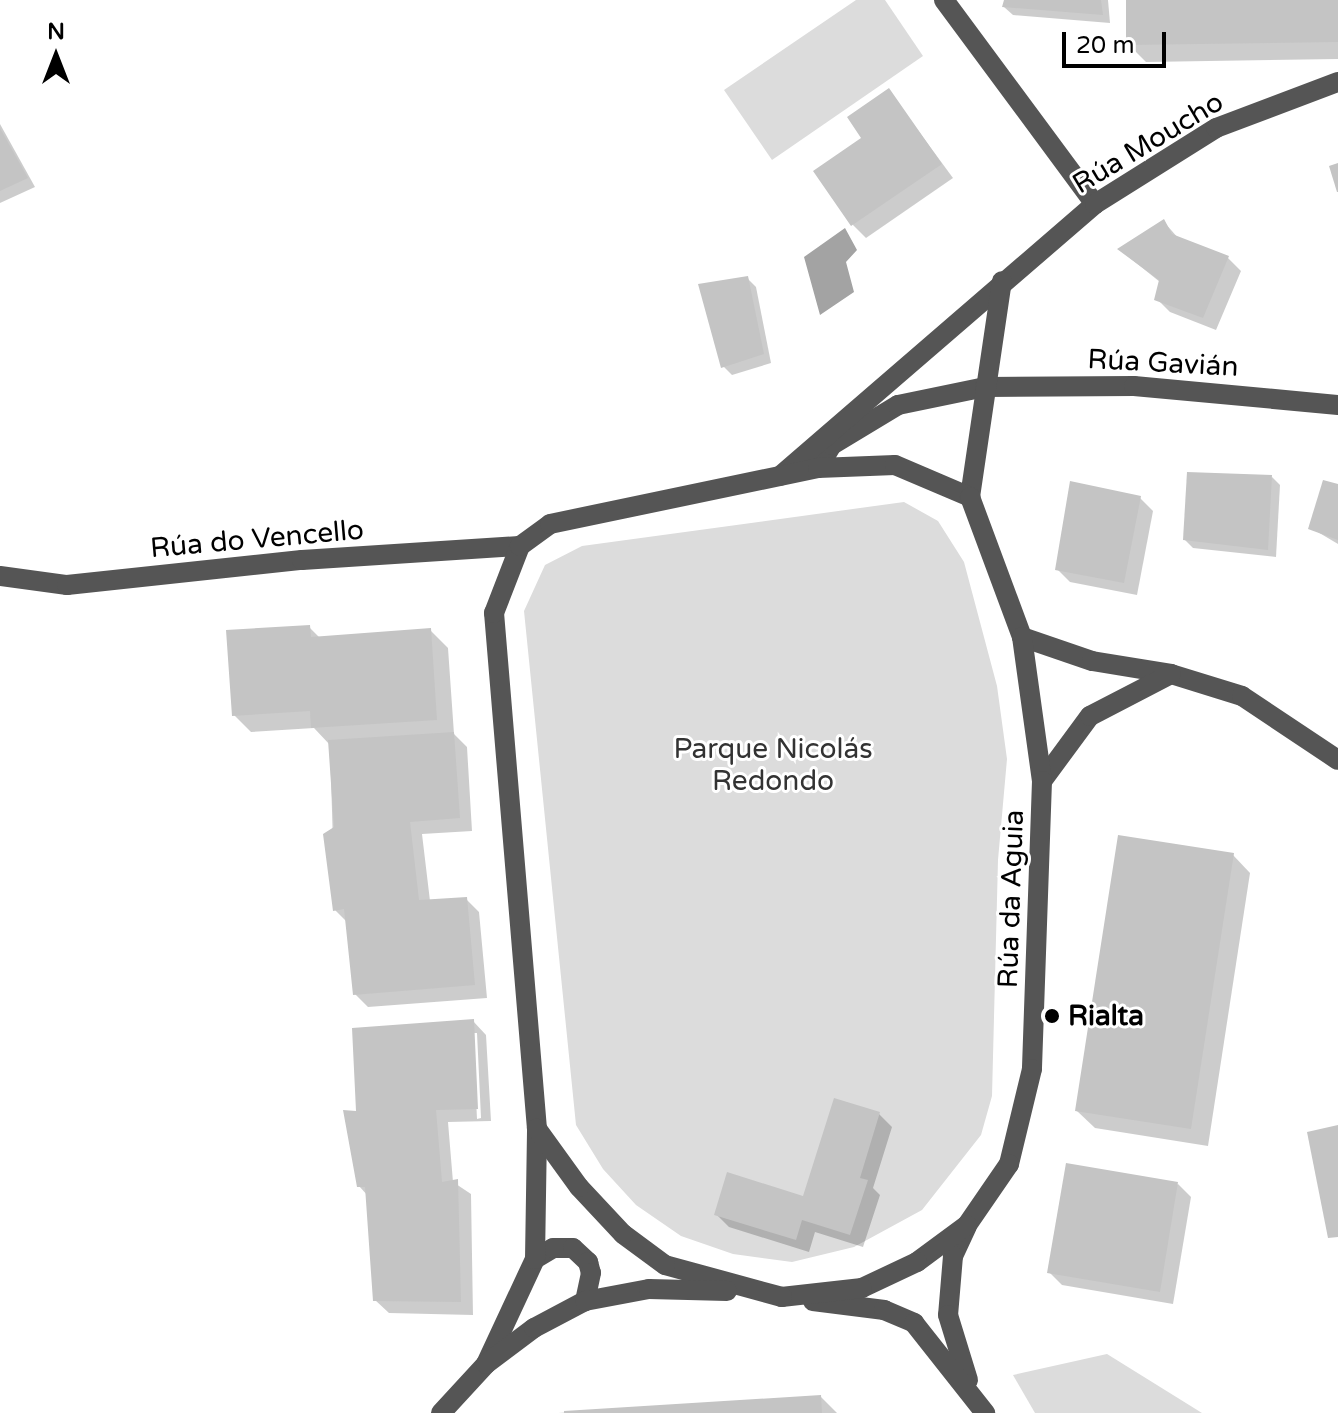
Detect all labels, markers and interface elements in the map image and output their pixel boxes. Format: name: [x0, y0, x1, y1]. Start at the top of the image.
north arrow: [16, 16, 96, 96]
scale bar: [1066, 16, 1170, 66]
text: N: [47, 19, 65, 45]
text: 20 m: [1076, 31, 1134, 60]
street label: Rúa Moucho: [1067, 85, 1229, 201]
street label: Rúa Gavián: [1087, 342, 1239, 384]
street label: Rúa do Vencello: [149, 513, 365, 565]
park label: Parque Nicolás Redondo: [673, 732, 873, 798]
street label: Rúa da Aguia: [991, 809, 1031, 989]
place label: Rialta: [1068, 999, 1144, 1033]
marker: Rialta: [1043, 1007, 1061, 1025]

